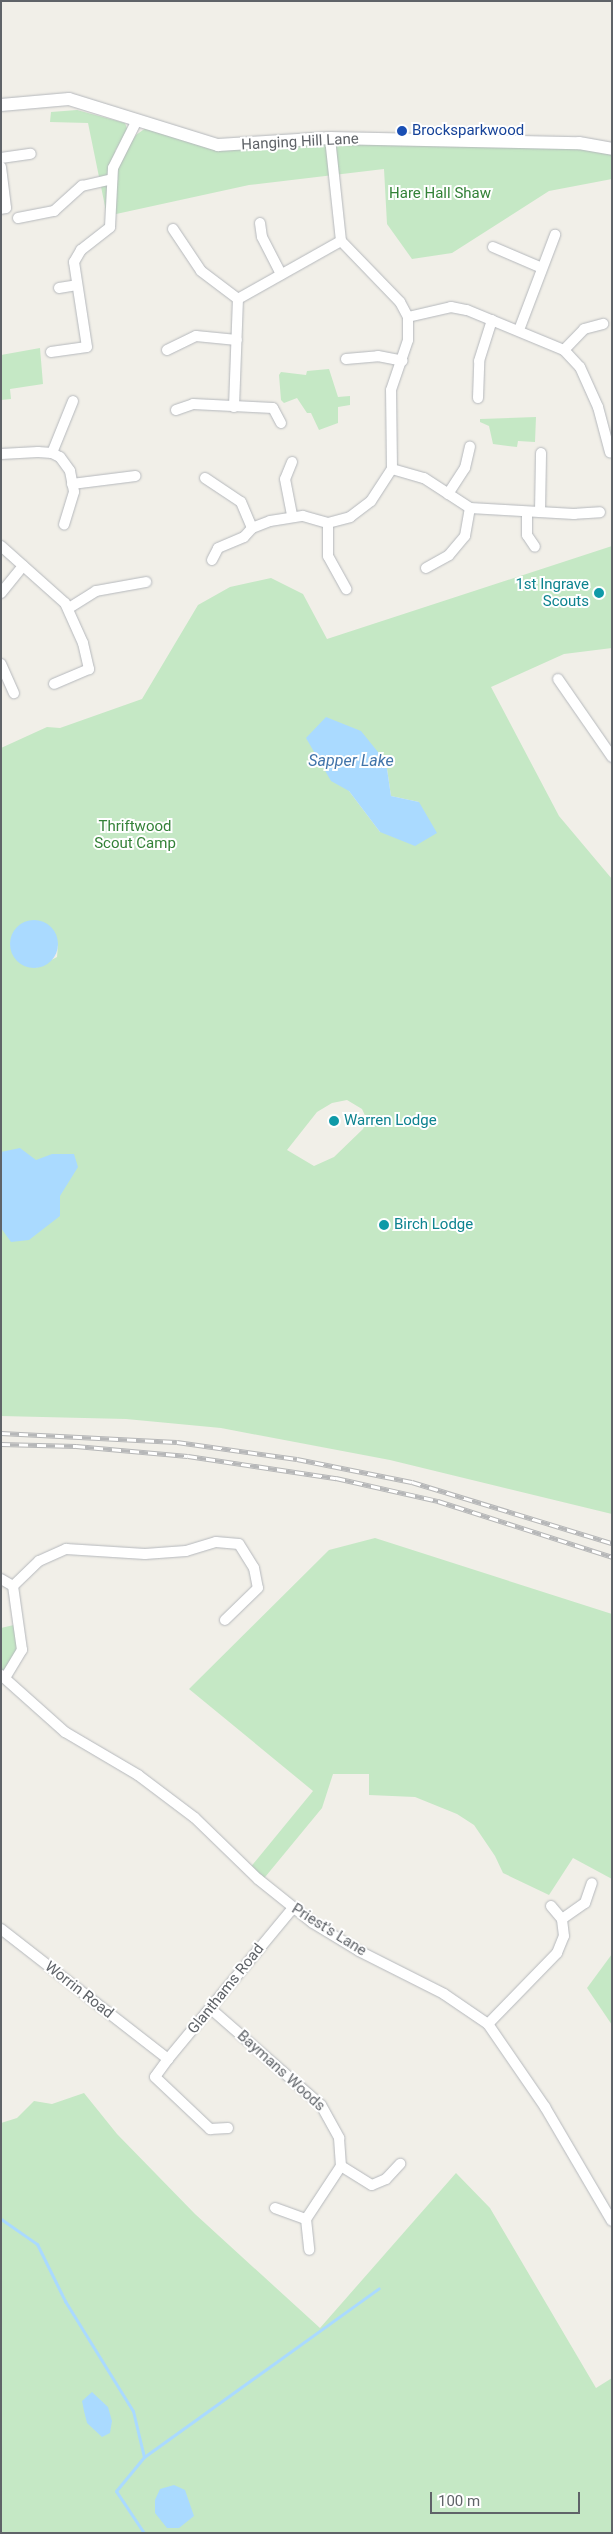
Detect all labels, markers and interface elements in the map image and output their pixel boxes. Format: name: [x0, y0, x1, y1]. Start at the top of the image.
place label: Brocksparkwood: [412, 122, 524, 140]
marker: Brocksparkwood: [396, 125, 408, 137]
street label: Hanging Hill Lane: [241, 130, 359, 154]
park label: Hare Hall Shaw: [389, 185, 491, 203]
place label: 1st Ingrave Scouts: [515, 575, 589, 610]
marker: 1st Ingrave Scouts: [593, 587, 605, 599]
water label: Sapper Lake: [308, 751, 394, 771]
park label: Thriftwood Scout Camp: [94, 817, 176, 852]
place label: Warren Lodge: [344, 1112, 437, 1130]
marker: Warren Lodge: [328, 1115, 340, 1127]
place label: Birch Lodge: [394, 1216, 473, 1234]
marker: Birch Lodge: [378, 1219, 390, 1231]
street label: Priest's Lane: [288, 1900, 370, 1960]
street label: Glanthams Road: [184, 1940, 268, 2038]
street label: Worrin Road: [41, 1958, 117, 2022]
street label: Baymans Woods: [233, 2027, 329, 2115]
scale bar: [433, 2482, 583, 2514]
text: 100 m: [438, 2492, 480, 2510]

